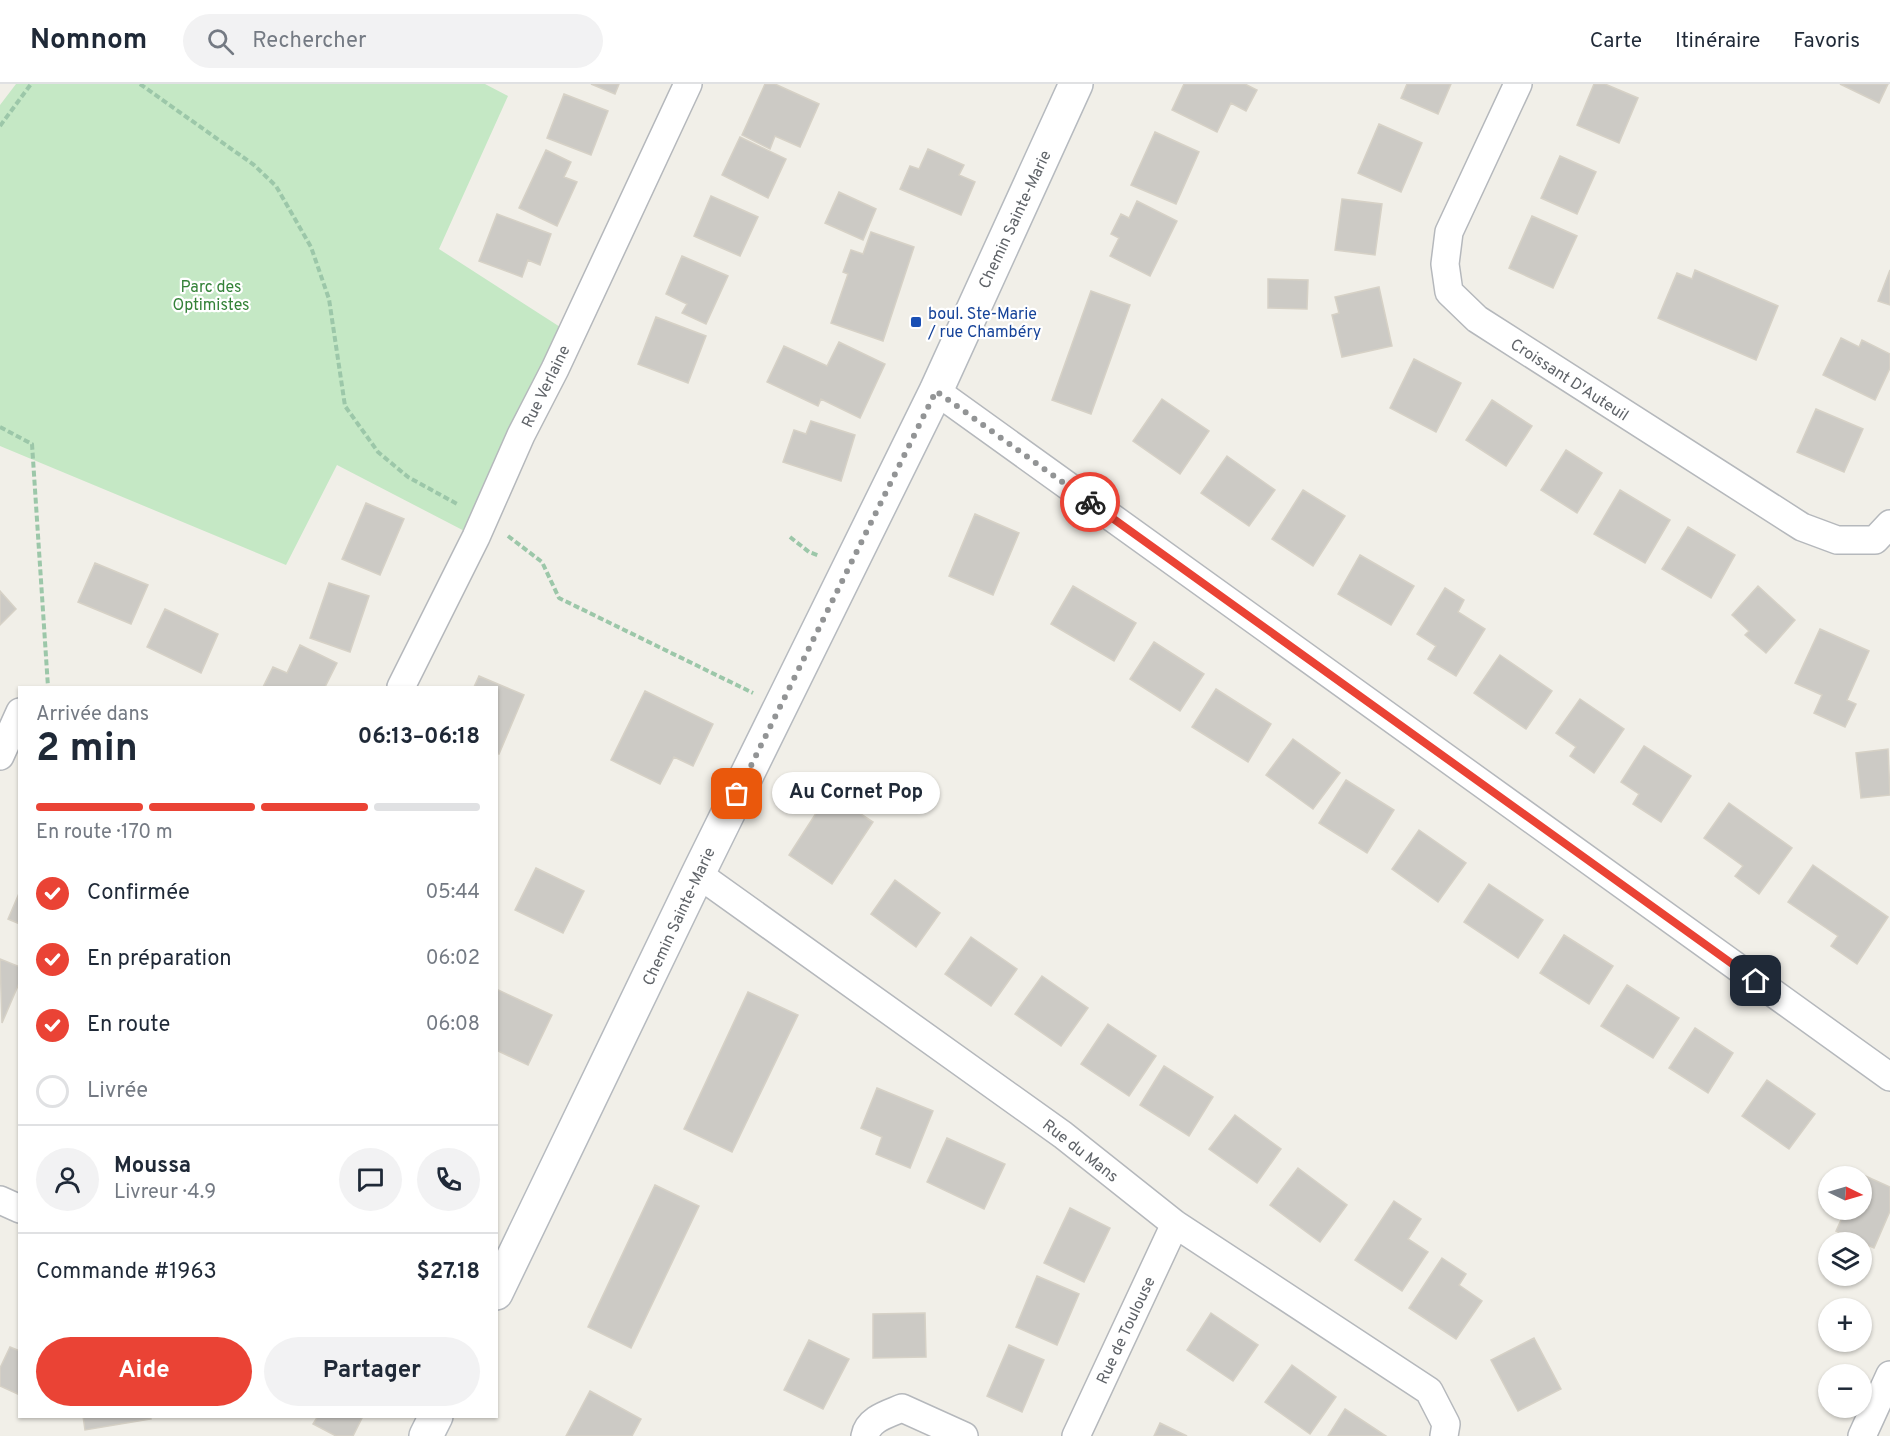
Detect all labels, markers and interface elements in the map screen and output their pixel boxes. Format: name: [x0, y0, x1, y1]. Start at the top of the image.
search box: [183, 14, 603, 68]
text: Nomnom: [30, 23, 147, 59]
icon: search: [204, 25, 237, 58]
text: Rechercher: [252, 28, 367, 55]
text: Carte: [1590, 28, 1642, 55]
text: Itinéraire: [1675, 28, 1760, 55]
text: Favoris: [1793, 28, 1860, 55]
street label: Chemin Sainte-Marie: [975, 148, 1057, 292]
park label: Parc des Optimistes: [172, 278, 250, 316]
place label: boul. Ste-Marie / rue Chambéry: [927, 305, 1041, 343]
marker: boul. Ste-Marie / rue Chambéry: [909, 315, 923, 329]
street label: Croissant D'Auteuil: [1506, 335, 1632, 426]
street label: Rue Verlaine: [518, 342, 575, 431]
courier: [1060, 472, 1120, 532]
icon: bike: [1074, 486, 1107, 519]
text: Arrivée dans: [36, 702, 149, 728]
text: 06:13–06:18: [358, 724, 480, 751]
text: 2 min: [36, 726, 138, 775]
pin: [711, 768, 762, 819]
callout: Au Cornet Pop: [773, 773, 941, 815]
icon: bag: [720, 777, 753, 810]
text: Au Cornet Pop: [789, 780, 923, 806]
text: En route · 170 m: [36, 820, 173, 846]
street label: Chemin Sainte-Marie: [639, 845, 721, 989]
icon: check: [36, 877, 69, 910]
text: Confirmée: [87, 880, 190, 907]
text: 05:44: [425, 880, 480, 906]
icon: check: [36, 943, 69, 976]
text: En préparation: [87, 946, 232, 973]
text: 06:02: [426, 946, 480, 972]
pin: [1730, 955, 1781, 1006]
icon: home: [1739, 964, 1772, 997]
icon: check: [36, 1009, 69, 1042]
text: En route: [87, 1012, 170, 1039]
text: 06:08: [426, 1012, 480, 1038]
text: Livrée: [87, 1078, 148, 1105]
street label: Rue du Mans: [1038, 1116, 1122, 1187]
button: person: [36, 1148, 99, 1211]
button: chat: [339, 1148, 402, 1211]
button: phone: [417, 1148, 480, 1211]
text: Moussa: [114, 1153, 191, 1180]
north arrow: [1818, 1166, 1872, 1220]
map controls: [1818, 1166, 1872, 1418]
text: Livreur · 4.9: [114, 1180, 216, 1206]
button: layers: [1818, 1232, 1872, 1286]
text: Commande #1963: [36, 1259, 217, 1286]
text: $27.18: [416, 1259, 480, 1286]
street label: Rue de Toulouse: [1093, 1274, 1160, 1388]
button: +: [1818, 1298, 1872, 1352]
button: Aide: [36, 1337, 252, 1406]
button: Partager: [264, 1337, 480, 1406]
button: −: [1818, 1364, 1872, 1418]

